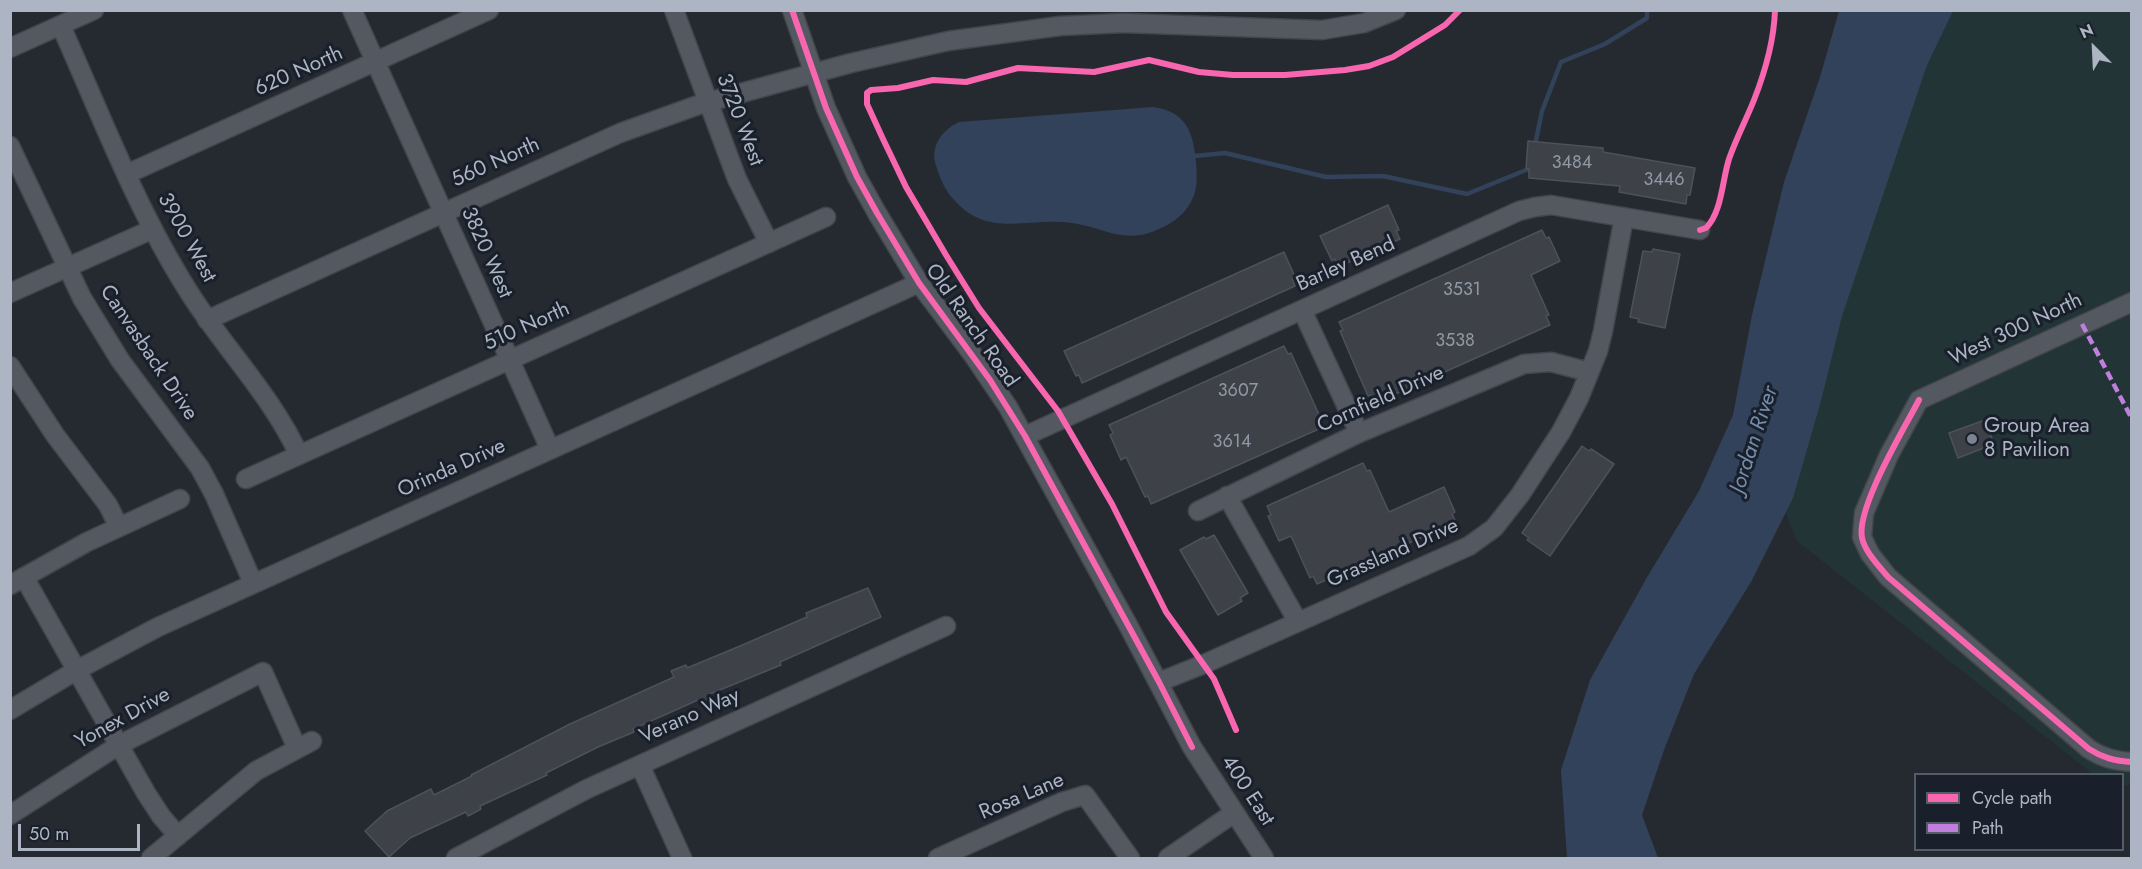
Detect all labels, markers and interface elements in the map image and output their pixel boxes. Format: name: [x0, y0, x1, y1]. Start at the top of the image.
north arrow: [2064, 18, 2124, 78]
text: N: [2076, 18, 2097, 44]
street label: 620 North: [251, 41, 347, 103]
street label: 3720 West: [710, 70, 768, 170]
street label: 560 North: [448, 132, 544, 194]
house number: 3484: [1552, 153, 1592, 175]
house number: 3446: [1643, 170, 1685, 192]
street label: 3900 West: [151, 189, 221, 287]
street label: 3820 West: [455, 203, 517, 303]
street label: Barley Bend: [1293, 232, 1399, 298]
street label: Old Ranch Road: [919, 259, 1023, 393]
house number: 3531: [1443, 280, 1481, 302]
street label: Canvasback Drive: [94, 281, 202, 425]
street label: West 300 North: [1946, 288, 2086, 372]
street label: 510 North: [480, 297, 574, 357]
house number: 3538: [1435, 331, 1475, 353]
street label: Cornfield Drive: [1314, 361, 1448, 439]
house number: 3607: [1218, 381, 1258, 403]
water label: Jordan River: [1725, 383, 1785, 497]
place label: Group Area 8 Pavilion: [1984, 414, 2090, 464]
house number: 3614: [1213, 432, 1251, 454]
marker: Group Area 8 Pavilion: [1965, 432, 1979, 446]
street label: Orinda Drive: [394, 434, 510, 504]
street label: Grassland Drive: [1323, 514, 1463, 594]
street label: Yonex Drive: [71, 683, 175, 755]
street label: Verano Way: [636, 684, 744, 750]
street label: 400 East: [1215, 751, 1279, 831]
street label: Rosa Lane: [976, 768, 1068, 826]
legend: [1914, 773, 2124, 851]
text: Cycle path: [1972, 785, 2052, 811]
scale bar: [21, 812, 142, 850]
text: Path: [1972, 815, 2004, 841]
text: 50 m: [29, 821, 69, 847]

